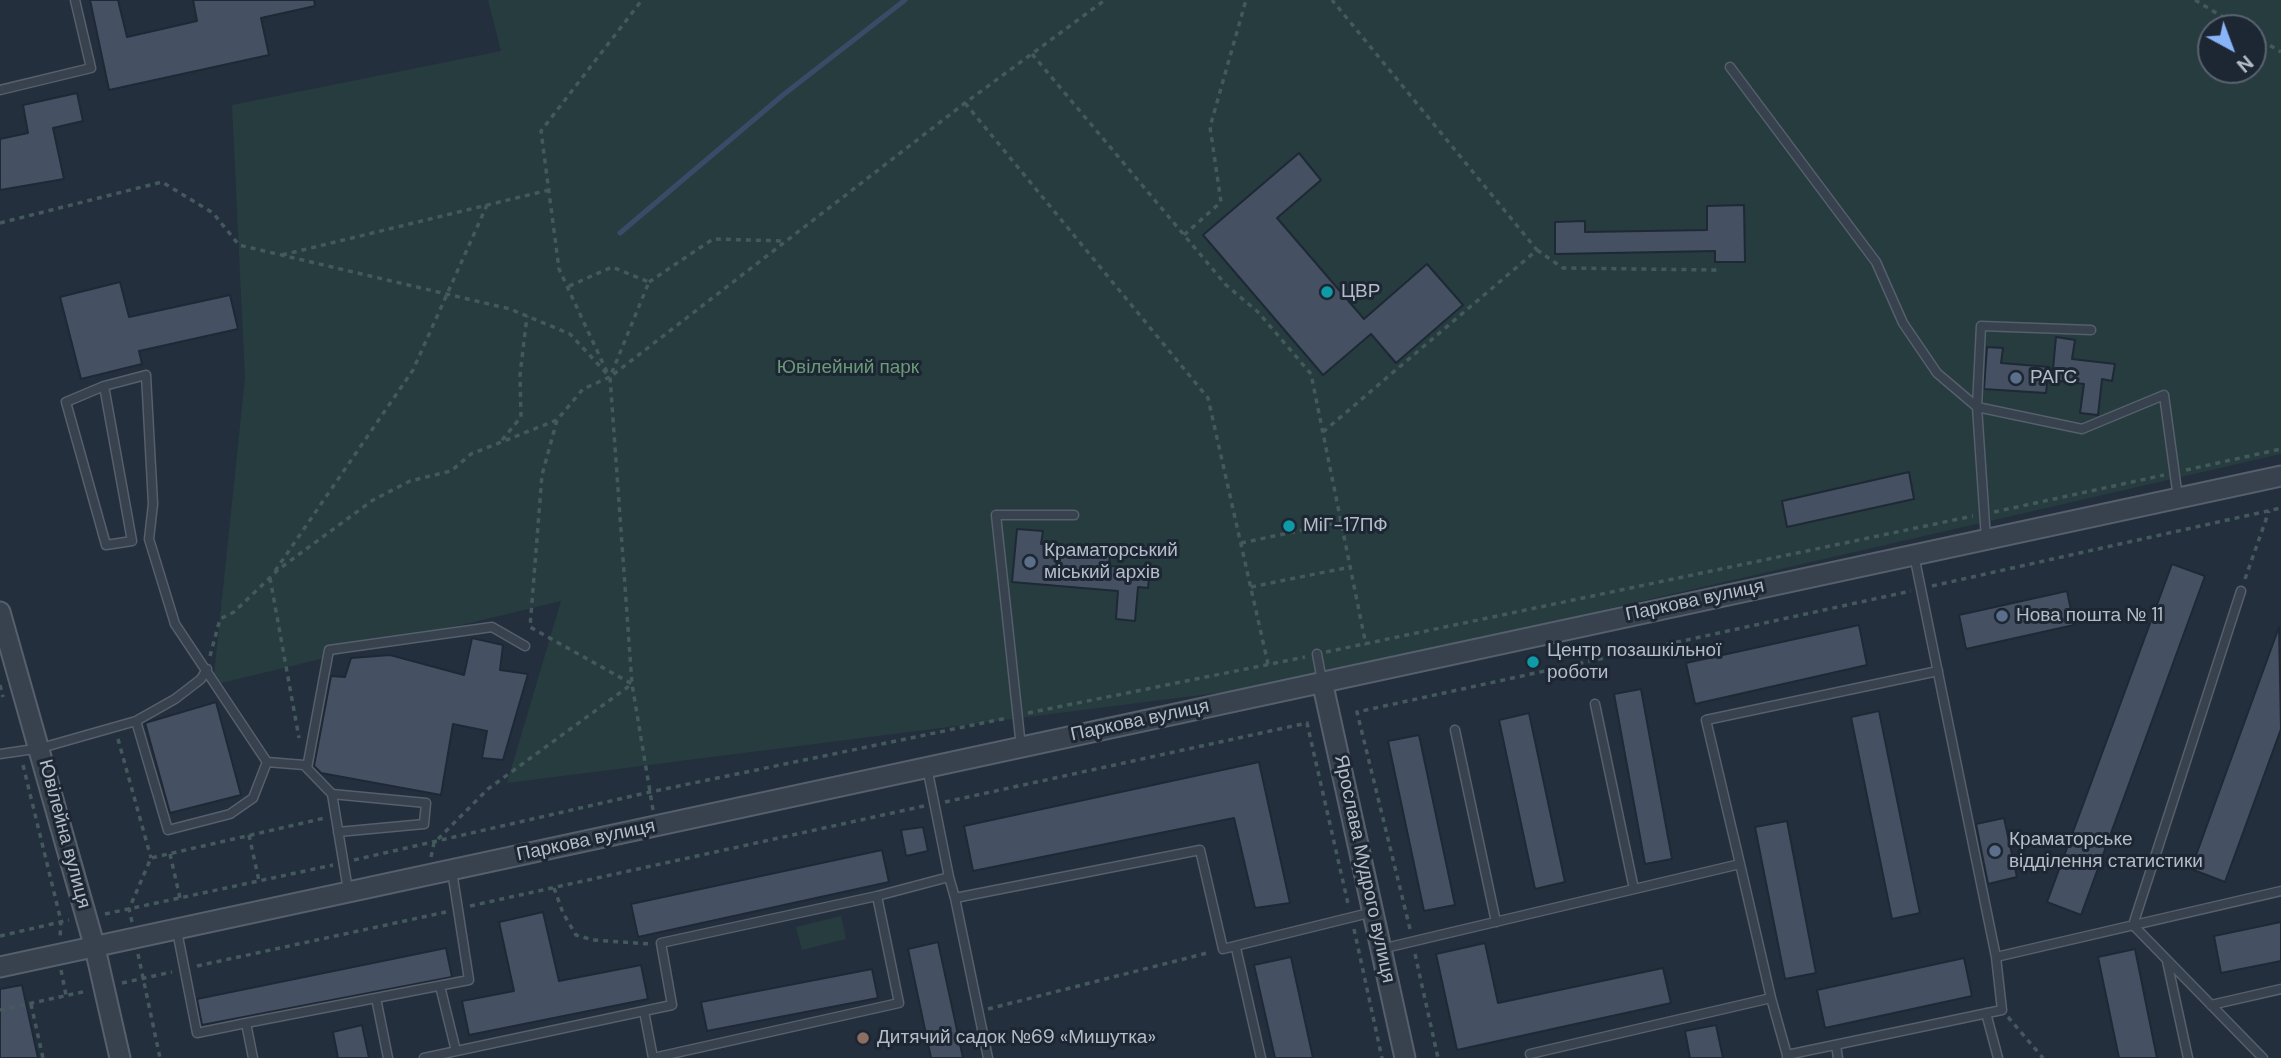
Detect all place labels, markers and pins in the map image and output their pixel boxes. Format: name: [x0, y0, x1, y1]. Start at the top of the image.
place label: ЦВР: [1341, 281, 1380, 303]
marker: ЦВР: [1319, 284, 1335, 300]
place label: РАГС: [2030, 367, 2077, 389]
marker: РАГС: [2008, 370, 2024, 386]
place label: МіГ-17ПФ: [1303, 515, 1388, 537]
marker: МіГ-17ПФ: [1281, 518, 1297, 534]
place label: Краматорський міський архів: [1044, 540, 1178, 584]
marker: Краматорський міський архів: [1022, 554, 1038, 570]
place label: Нова пошта № 11: [2016, 605, 2163, 627]
marker: Нова пошта № 11: [1994, 608, 2010, 624]
place label: Центр позашкільної роботи: [1547, 640, 1721, 684]
marker: Центр позашкільної роботи: [1525, 654, 1541, 670]
place label: Краматорське відділення статистики: [2009, 829, 2203, 873]
marker: Краматорське відділення статистики: [1987, 843, 2003, 859]
place label: Дитячий садок №69 «Мишутка»: [877, 1027, 1156, 1049]
marker: Дитячий садок №69 «Мишутка»: [855, 1030, 871, 1046]

